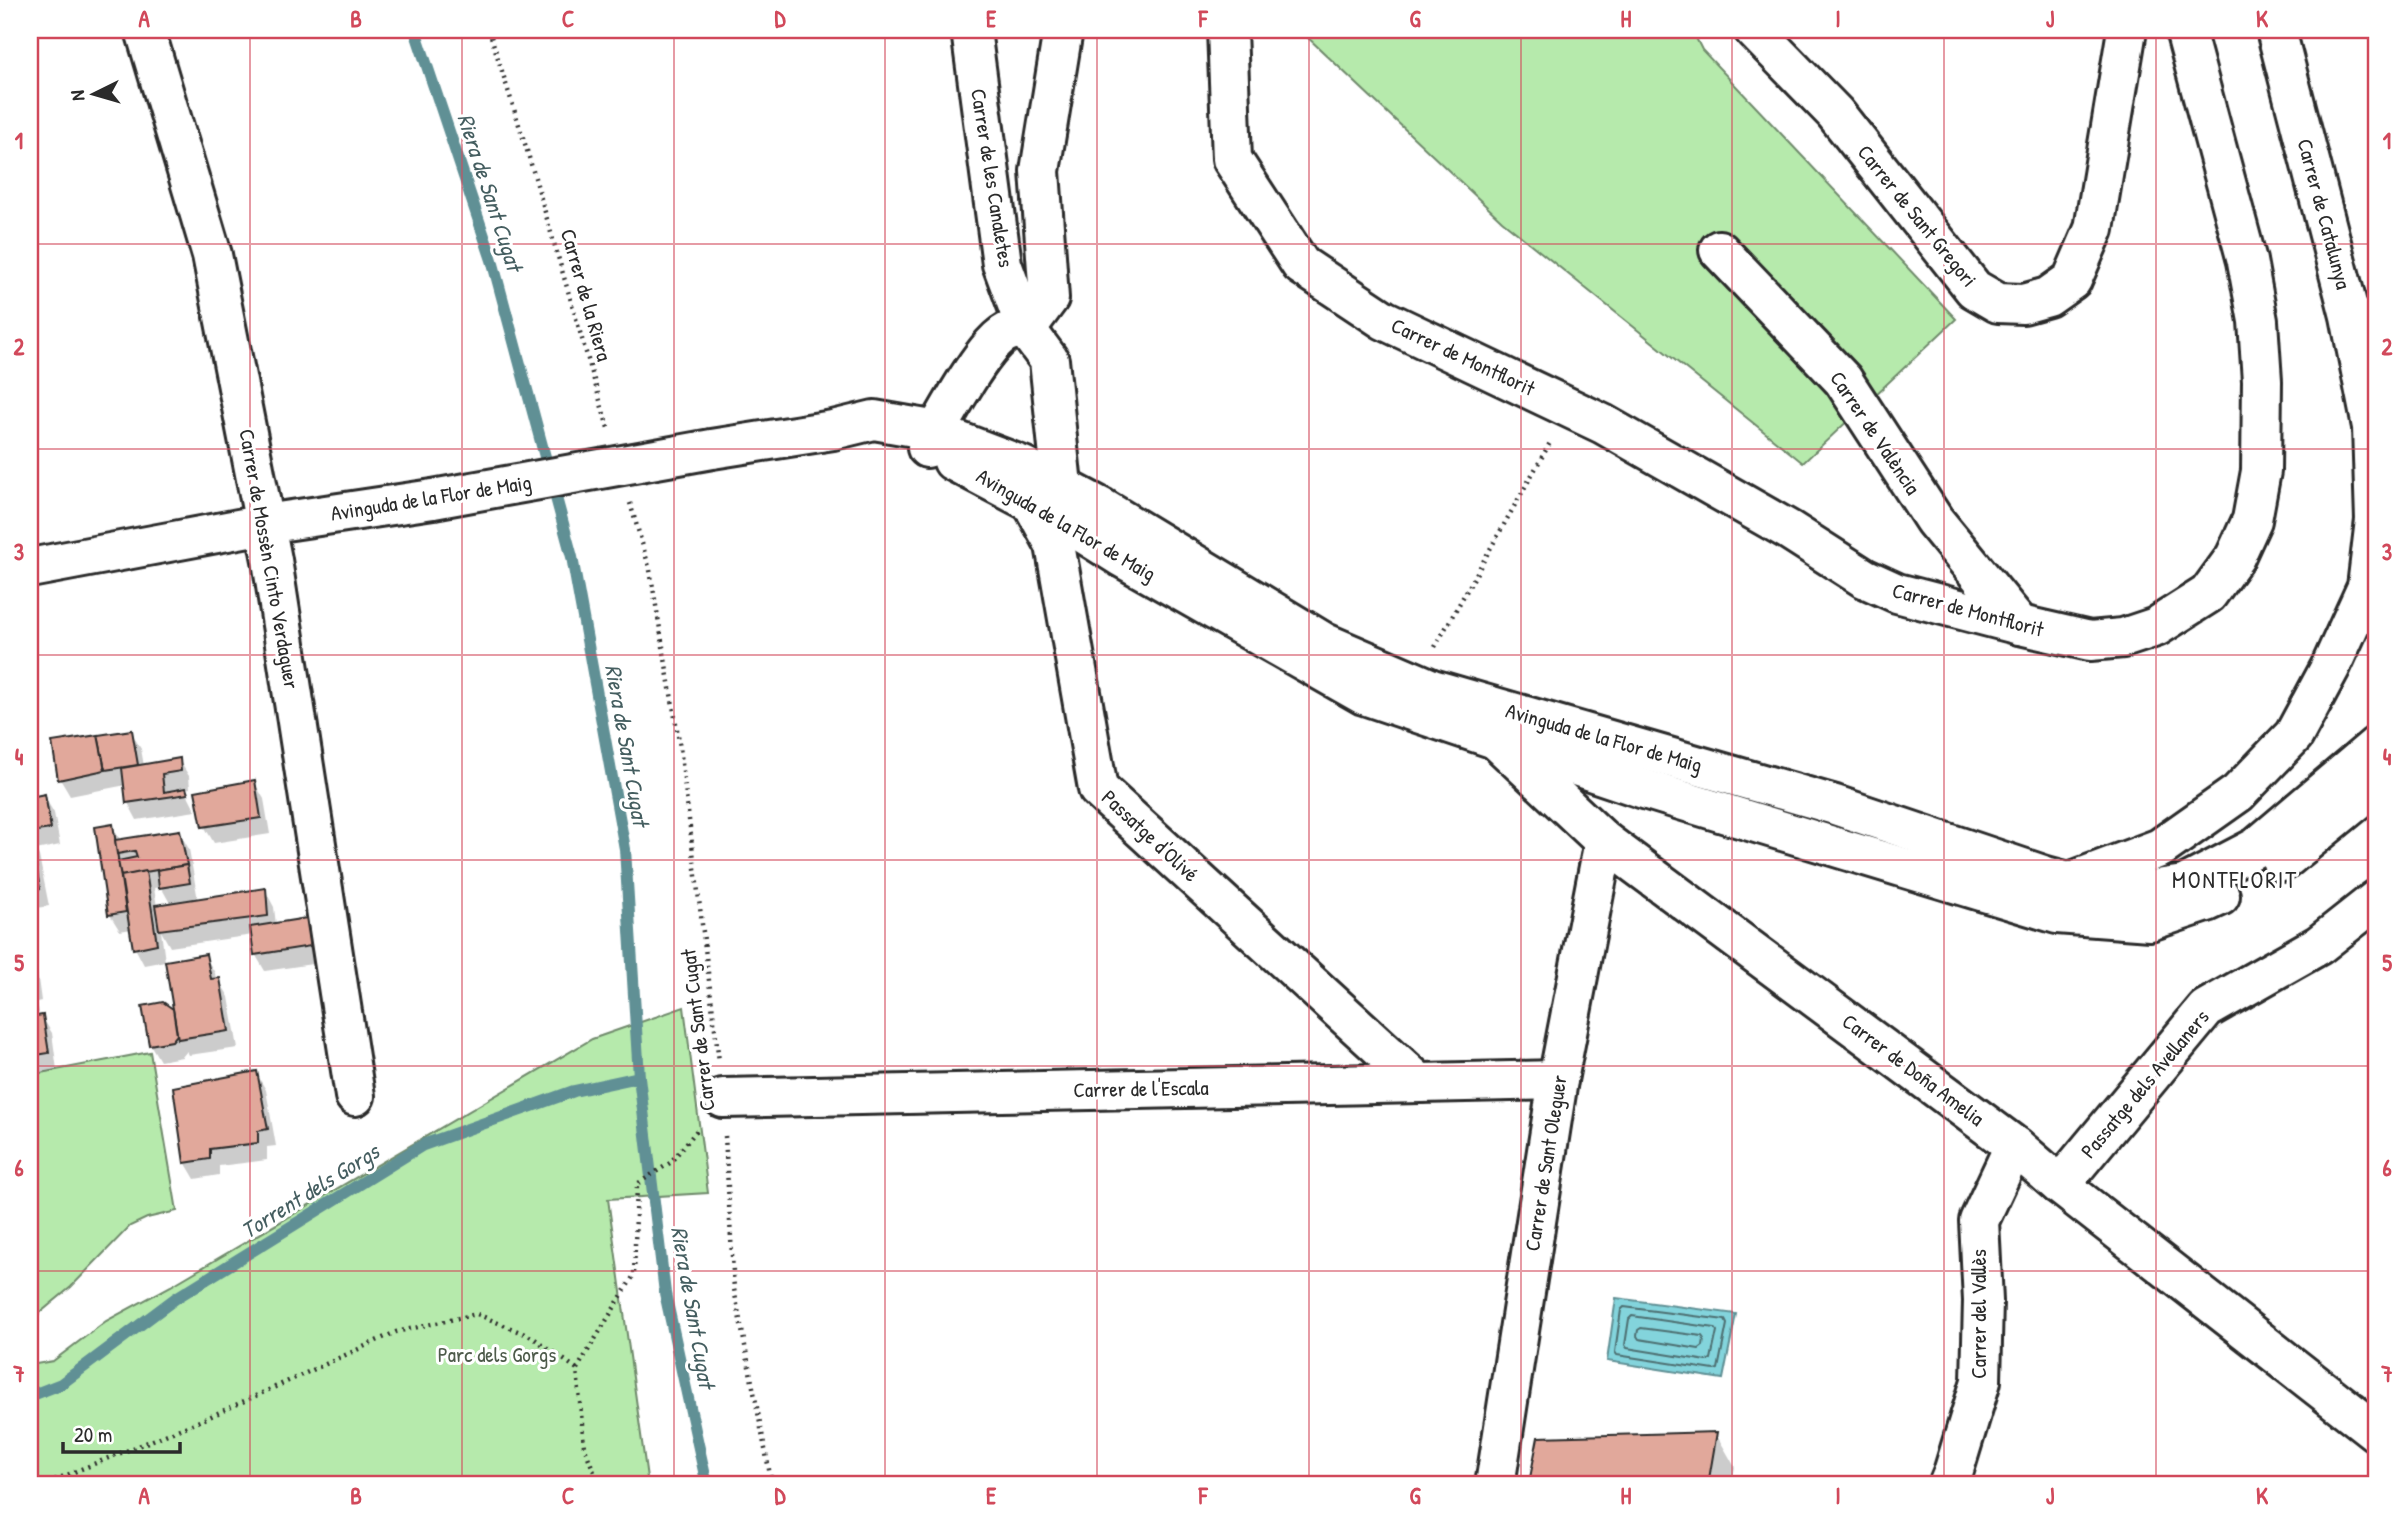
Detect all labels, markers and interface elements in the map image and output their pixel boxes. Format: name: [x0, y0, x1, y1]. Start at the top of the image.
text: A: [138, 3, 150, 34]
text: B: [350, 3, 362, 34]
text: C: [562, 3, 574, 34]
text: D: [775, 3, 787, 34]
text: E: [986, 3, 997, 34]
text: F: [1198, 3, 1209, 34]
text: G: [1409, 3, 1421, 34]
text: H: [1621, 3, 1632, 34]
text: I: [1835, 3, 1841, 34]
text: J: [2046, 3, 2055, 34]
text: K: [2256, 3, 2269, 34]
north arrow: [60, 60, 130, 130]
street label: Carrer de les Canaletes: [964, 87, 1021, 269]
text: N: [64, 89, 90, 102]
water label: Riera de Sant Cugat: [450, 109, 531, 278]
text: 1: [15, 125, 23, 156]
text: 1: [2383, 125, 2391, 156]
street label: Carrer de Catalunya: [2291, 136, 2358, 292]
street label: Carrer de Sant Gregori: [1851, 139, 1984, 293]
street label: Carrer de la Riera: [554, 225, 619, 364]
street label: Carrer de Montflorit: [1387, 311, 1540, 403]
text: 2: [14, 331, 25, 362]
text: 2: [2382, 331, 2393, 362]
street label: Carrer de València: [1823, 365, 1927, 500]
street label: Carrer de Mossèn Cinto Verdaguer: [232, 427, 307, 691]
street label: Avinguda de la Flor de Maig: [971, 461, 1161, 588]
street label: Avinguda de la Flor de Maig: [328, 467, 533, 528]
text: 3: [14, 536, 24, 567]
text: 3: [2382, 536, 2392, 567]
street label: Carrer de Montflorit: [1889, 575, 2048, 644]
water label: Riera de Sant Cugat: [597, 662, 657, 831]
street label: Avinguda de la Flor de Maig: [1503, 696, 1706, 779]
text: 4: [15, 741, 24, 772]
text: 4: [2383, 741, 2392, 772]
street label: Passatge d'Olivé: [1096, 783, 1205, 888]
district label: MONTFLORIT: [2172, 864, 2298, 895]
text: 5: [14, 947, 24, 978]
street label: Carrer de Sant Cugat: [673, 947, 722, 1113]
text: 5: [2382, 947, 2392, 978]
street label: Passatge dels Avellaners: [2074, 1003, 2215, 1164]
street label: Carrer de Doña Amelia: [1836, 1007, 1990, 1133]
street label: Carrer de l'Escala: [1073, 1073, 1209, 1104]
street label: Carrer de Sant Oleguer: [1517, 1073, 1574, 1253]
water label: Torrent dels Gorgs: [235, 1135, 387, 1246]
text: 6: [14, 1152, 24, 1183]
text: 6: [2382, 1152, 2392, 1183]
water label: Riera de Sant Cugat: [663, 1224, 723, 1393]
street label: Carrer del Vallès: [1964, 1249, 1993, 1379]
park label: Parc dels Gorgs: [438, 1340, 556, 1369]
text: 7: [12, 1358, 25, 1389]
text: 7: [2380, 1358, 2393, 1389]
scale bar: [63, 1410, 180, 1454]
text: 20 m: [74, 1420, 112, 1449]
text: A: [138, 1480, 150, 1511]
text: B: [350, 1480, 362, 1511]
text: C: [562, 1480, 574, 1511]
text: D: [775, 1480, 787, 1511]
text: E: [986, 1480, 997, 1511]
text: F: [1198, 1480, 1209, 1511]
text: G: [1409, 1480, 1421, 1511]
text: H: [1621, 1480, 1632, 1511]
text: I: [1835, 1480, 1841, 1511]
text: J: [2046, 1480, 2055, 1511]
text: K: [2256, 1480, 2269, 1511]

